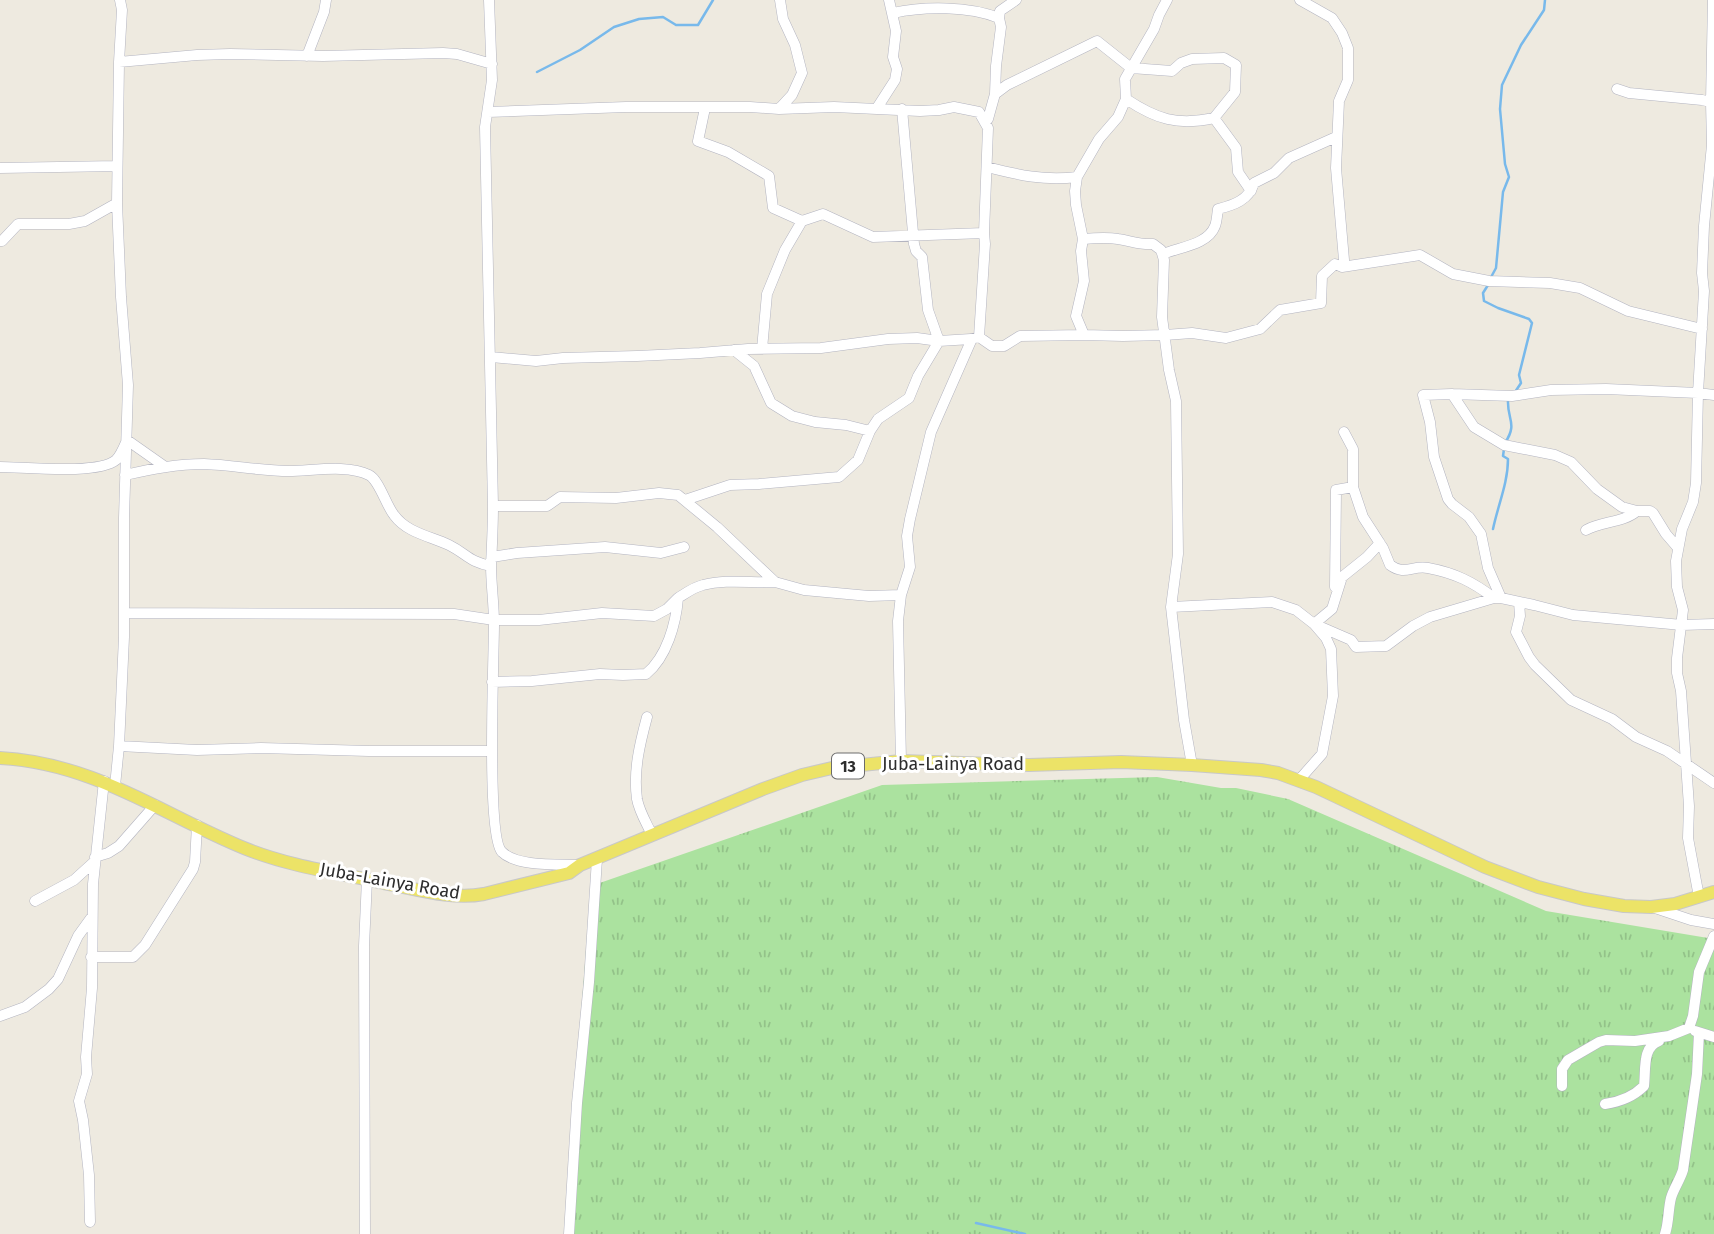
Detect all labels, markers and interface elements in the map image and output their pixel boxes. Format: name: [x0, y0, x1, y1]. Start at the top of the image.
street label: Juba-Lainya Road: [882, 753, 1024, 775]
road number: 13: [832, 754, 864, 778]
street label: Juba-Lainya Road: [318, 858, 462, 904]

